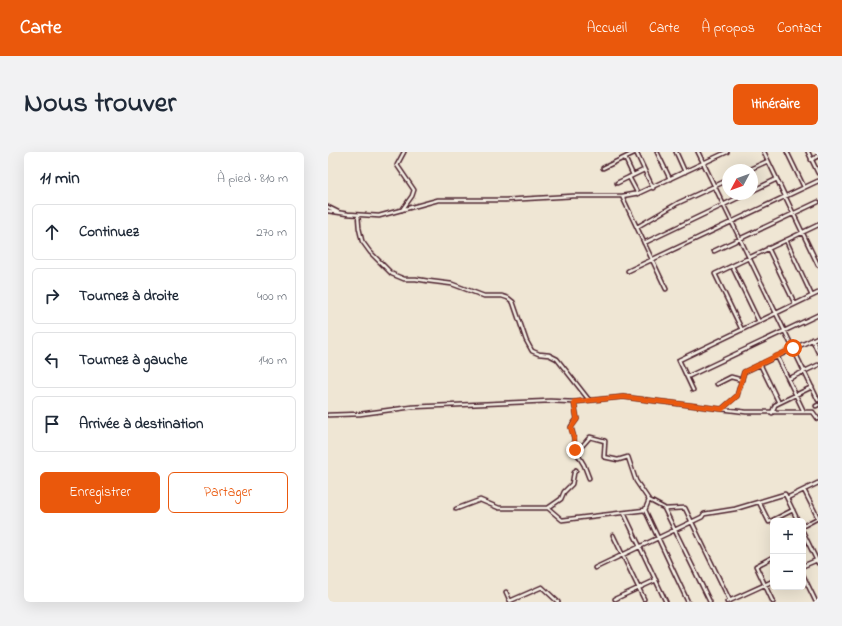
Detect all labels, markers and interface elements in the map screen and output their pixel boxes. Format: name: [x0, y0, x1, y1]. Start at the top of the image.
text: Carte: [20, 15, 61, 42]
text: Accueil: [587, 18, 627, 39]
text: Carte: [649, 18, 680, 39]
text: À propos: [702, 18, 755, 39]
text: Contact: [777, 18, 822, 39]
text: Nous trouver: [24, 84, 176, 125]
button: Itinéraire: [733, 84, 818, 125]
north arrow: [722, 164, 758, 200]
text: 11 min: [40, 166, 80, 191]
text: À pied · 810 m: [217, 169, 288, 188]
icon: ahead: [41, 221, 63, 243]
text: Continuez: [79, 221, 139, 243]
text: 270 m: [256, 223, 287, 242]
icon: right: [41, 285, 63, 307]
text: Tournez à droite: [79, 285, 179, 307]
text: 400 m: [257, 287, 287, 306]
route start: [784, 339, 802, 357]
icon: left: [41, 349, 63, 371]
text: Tournez à gauche: [79, 349, 187, 371]
text: 140 m: [259, 351, 287, 370]
icon: arrive: [41, 413, 63, 435]
text: Arrivée à destination: [79, 413, 204, 435]
route end: [566, 441, 584, 459]
button: Enregistrer: [40, 472, 160, 513]
button: Partager: [168, 472, 288, 513]
map controls: [770, 518, 806, 590]
button: +: [770, 518, 806, 554]
button: −: [770, 554, 806, 590]

